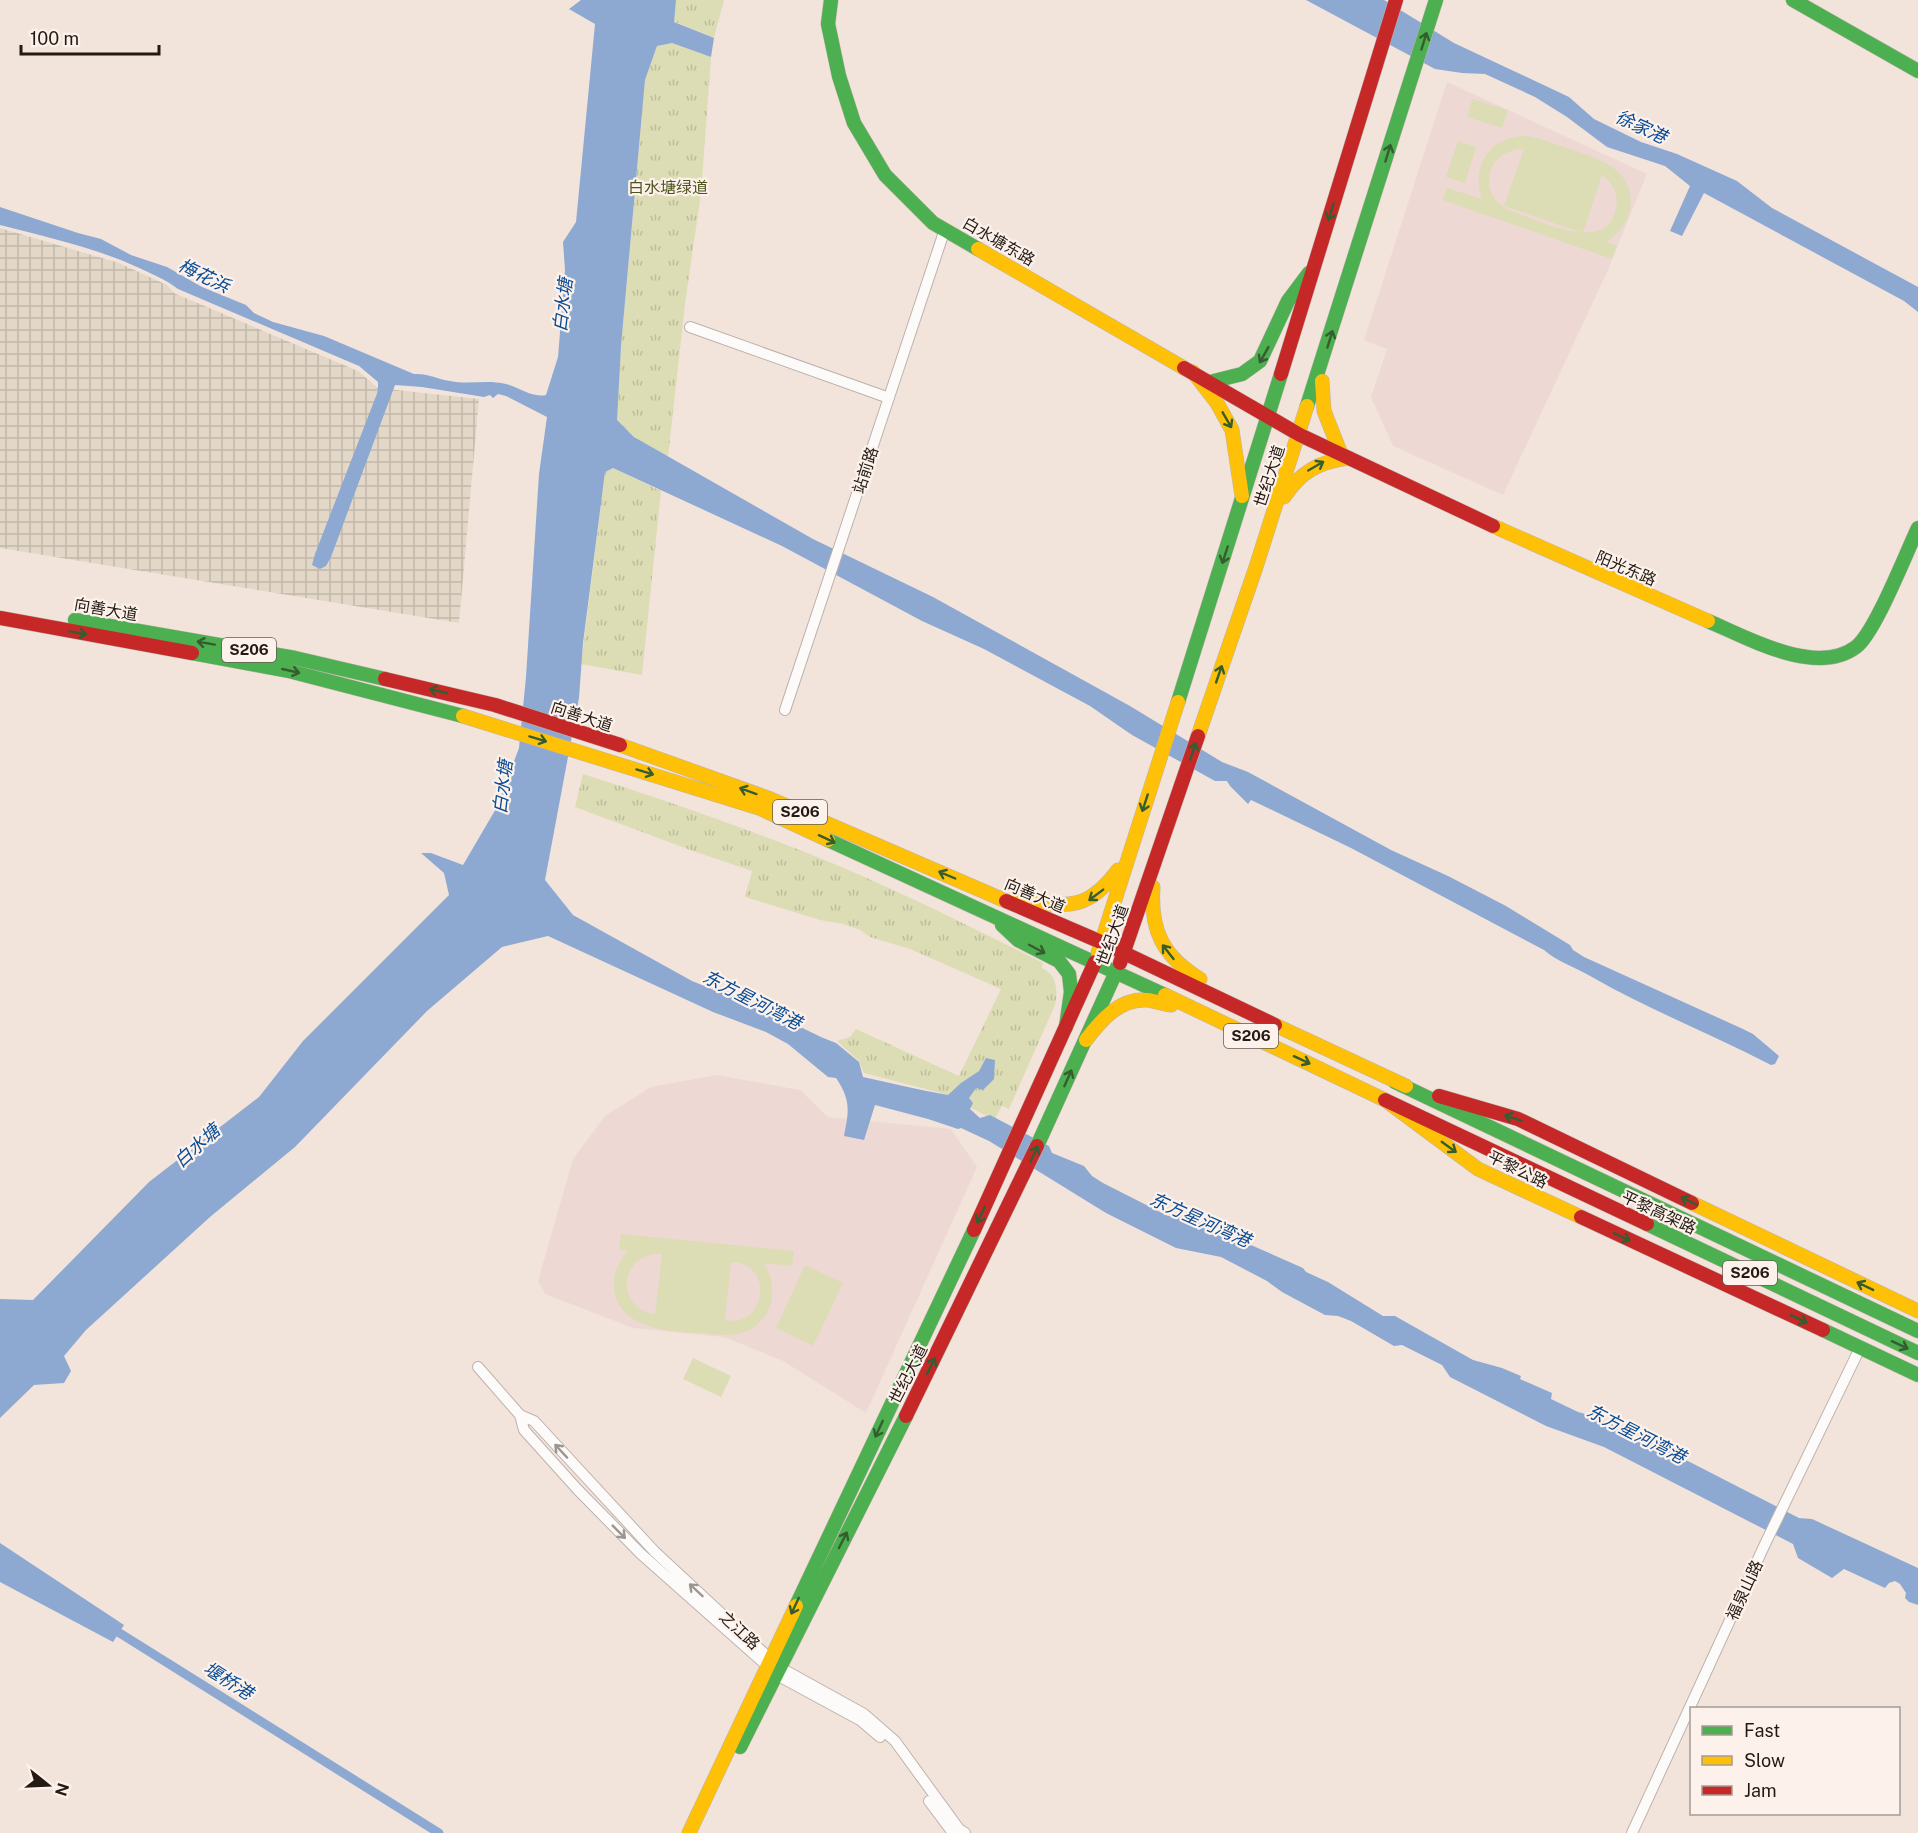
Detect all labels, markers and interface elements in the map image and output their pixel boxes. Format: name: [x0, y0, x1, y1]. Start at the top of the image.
scale bar: [21, 18, 159, 56]
text: 100 m: [30, 28, 79, 49]
one-way arrow: [1419, 32, 1430, 51]
water label: 徐家港: [1612, 106, 1673, 149]
one-way arrow: [1384, 144, 1395, 163]
park label: 白水塘绿道: [628, 178, 708, 197]
one-way arrow: [1325, 202, 1336, 221]
street label: 白水塘东路: [959, 213, 1038, 270]
water label: 梅花浜: [175, 254, 235, 298]
water label: 白水塘: [549, 274, 577, 333]
one-way arrow: [1325, 330, 1336, 349]
one-way arrow: [1258, 345, 1269, 363]
one-way arrow: [1221, 411, 1233, 428]
street label: 世纪大道: [1251, 443, 1288, 510]
street label: 站前路: [849, 444, 882, 496]
one-way arrow: [1307, 460, 1324, 472]
one-way arrow: [1218, 545, 1229, 564]
street label: 阳光东路: [1593, 547, 1659, 590]
street label: 向善大道: [73, 595, 139, 624]
one-way arrow: [68, 627, 88, 638]
one-way arrow: [197, 637, 216, 648]
road number: S206: [222, 638, 276, 662]
one-way arrow: [1215, 665, 1226, 684]
one-way arrow: [281, 666, 300, 678]
one-way arrow: [429, 685, 448, 697]
street label: 向善大道: [548, 698, 615, 735]
one-way arrow: [528, 734, 547, 745]
one-way arrow: [1188, 742, 1199, 761]
water label: 白水塘: [489, 756, 517, 815]
one-way arrow: [635, 767, 654, 778]
one-way arrow: [740, 785, 758, 796]
one-way arrow: [1139, 793, 1150, 812]
road number: S206: [773, 800, 827, 824]
one-way arrow: [818, 834, 836, 846]
one-way arrow: [939, 869, 957, 881]
street label: 向善大道: [1002, 874, 1068, 917]
one-way arrow: [1089, 888, 1105, 901]
street label: 世纪大道: [1093, 902, 1132, 968]
one-way arrow: [1027, 944, 1045, 955]
one-way arrow: [1161, 944, 1174, 960]
water label: 东方星河湾港: [699, 966, 808, 1035]
road number: S206: [1224, 1024, 1278, 1048]
one-way arrow: [1293, 1055, 1311, 1067]
one-way arrow: [1063, 1070, 1075, 1088]
one-way arrow: [1504, 1112, 1523, 1123]
water label: 白水塘: [170, 1118, 226, 1171]
one-way arrow: [1441, 1141, 1457, 1153]
one-way arrow: [1028, 1145, 1040, 1163]
street label: 平黎公路: [1485, 1147, 1551, 1192]
street label: 平黎高架路: [1619, 1187, 1699, 1238]
water label: 东方星河湾港: [1147, 1188, 1257, 1252]
one-way arrow: [1681, 1195, 1699, 1207]
one-way arrow: [974, 1206, 986, 1224]
one-way arrow: [1613, 1231, 1631, 1243]
road number: S206: [1723, 1261, 1777, 1285]
one-way arrow: [1857, 1279, 1875, 1291]
one-way arrow: [1789, 1314, 1807, 1326]
one-way arrow: [1891, 1339, 1909, 1351]
street label: 世纪大道: [885, 1341, 931, 1407]
one-way arrow: [926, 1357, 937, 1375]
water label: 东方星河湾港: [1583, 1400, 1692, 1469]
one-way arrow: [872, 1420, 884, 1438]
one-way arrow: [554, 1444, 569, 1459]
one-way arrow: [611, 1524, 626, 1539]
one-way arrow: [838, 1531, 849, 1549]
street label: 福泉山路: [1722, 1557, 1767, 1623]
one-way arrow: [689, 1583, 704, 1597]
one-way arrow: [788, 1596, 800, 1614]
street label: 之江路: [716, 1607, 764, 1654]
water label: 堰桥港: [200, 1657, 259, 1705]
legend: [1690, 1707, 1900, 1815]
text: Fast: [1744, 1720, 1780, 1741]
text: Slow: [1744, 1750, 1785, 1771]
north arrow: [18, 1755, 78, 1815]
text: Jam: [1744, 1780, 1777, 1801]
text: N: [51, 1781, 73, 1798]

